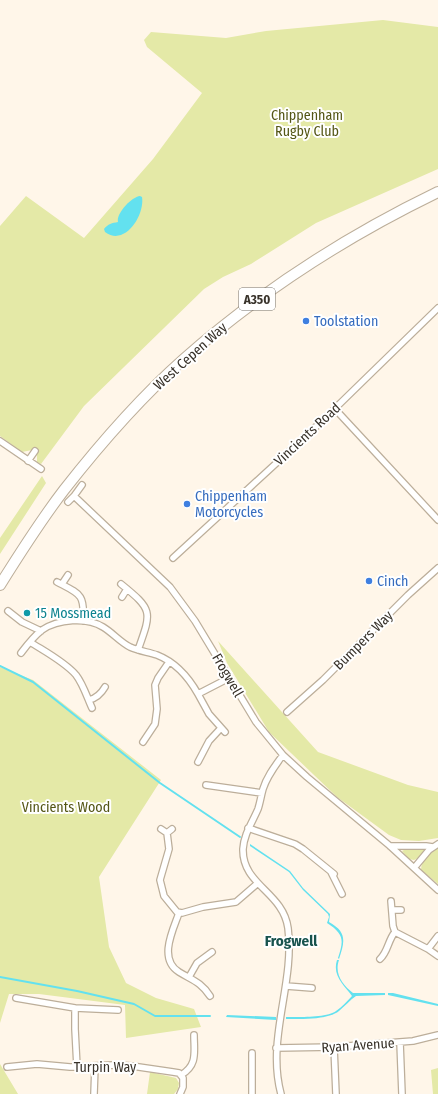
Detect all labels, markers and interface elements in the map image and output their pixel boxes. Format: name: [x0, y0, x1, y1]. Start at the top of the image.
park label: Chippenham Rugby Club: [271, 107, 343, 140]
road number: A350: [239, 288, 275, 310]
place label: Toolstation: [314, 313, 378, 330]
marker: Toolstation: [301, 316, 311, 326]
street label: West Cepen Way: [150, 318, 231, 394]
street label: Vincients Road: [271, 399, 344, 469]
place label: Chippenham Motorcycles: [195, 488, 267, 521]
marker: Chippenham Motorcycles: [182, 499, 192, 509]
place label: Cinch: [377, 573, 408, 590]
marker: Cinch: [364, 576, 374, 586]
place label: 15 Mossmead: [35, 605, 111, 622]
street label: Bumpers Way: [330, 607, 397, 674]
marker: 15 Mossmead: [22, 608, 32, 618]
street label: Frogwell: [208, 650, 247, 700]
park label: Vincients Wood: [22, 799, 110, 816]
district label: Frogwell: [265, 932, 318, 950]
street label: Ryan Avenue: [321, 1034, 395, 1057]
street label: Turpin Way: [74, 1059, 137, 1076]

